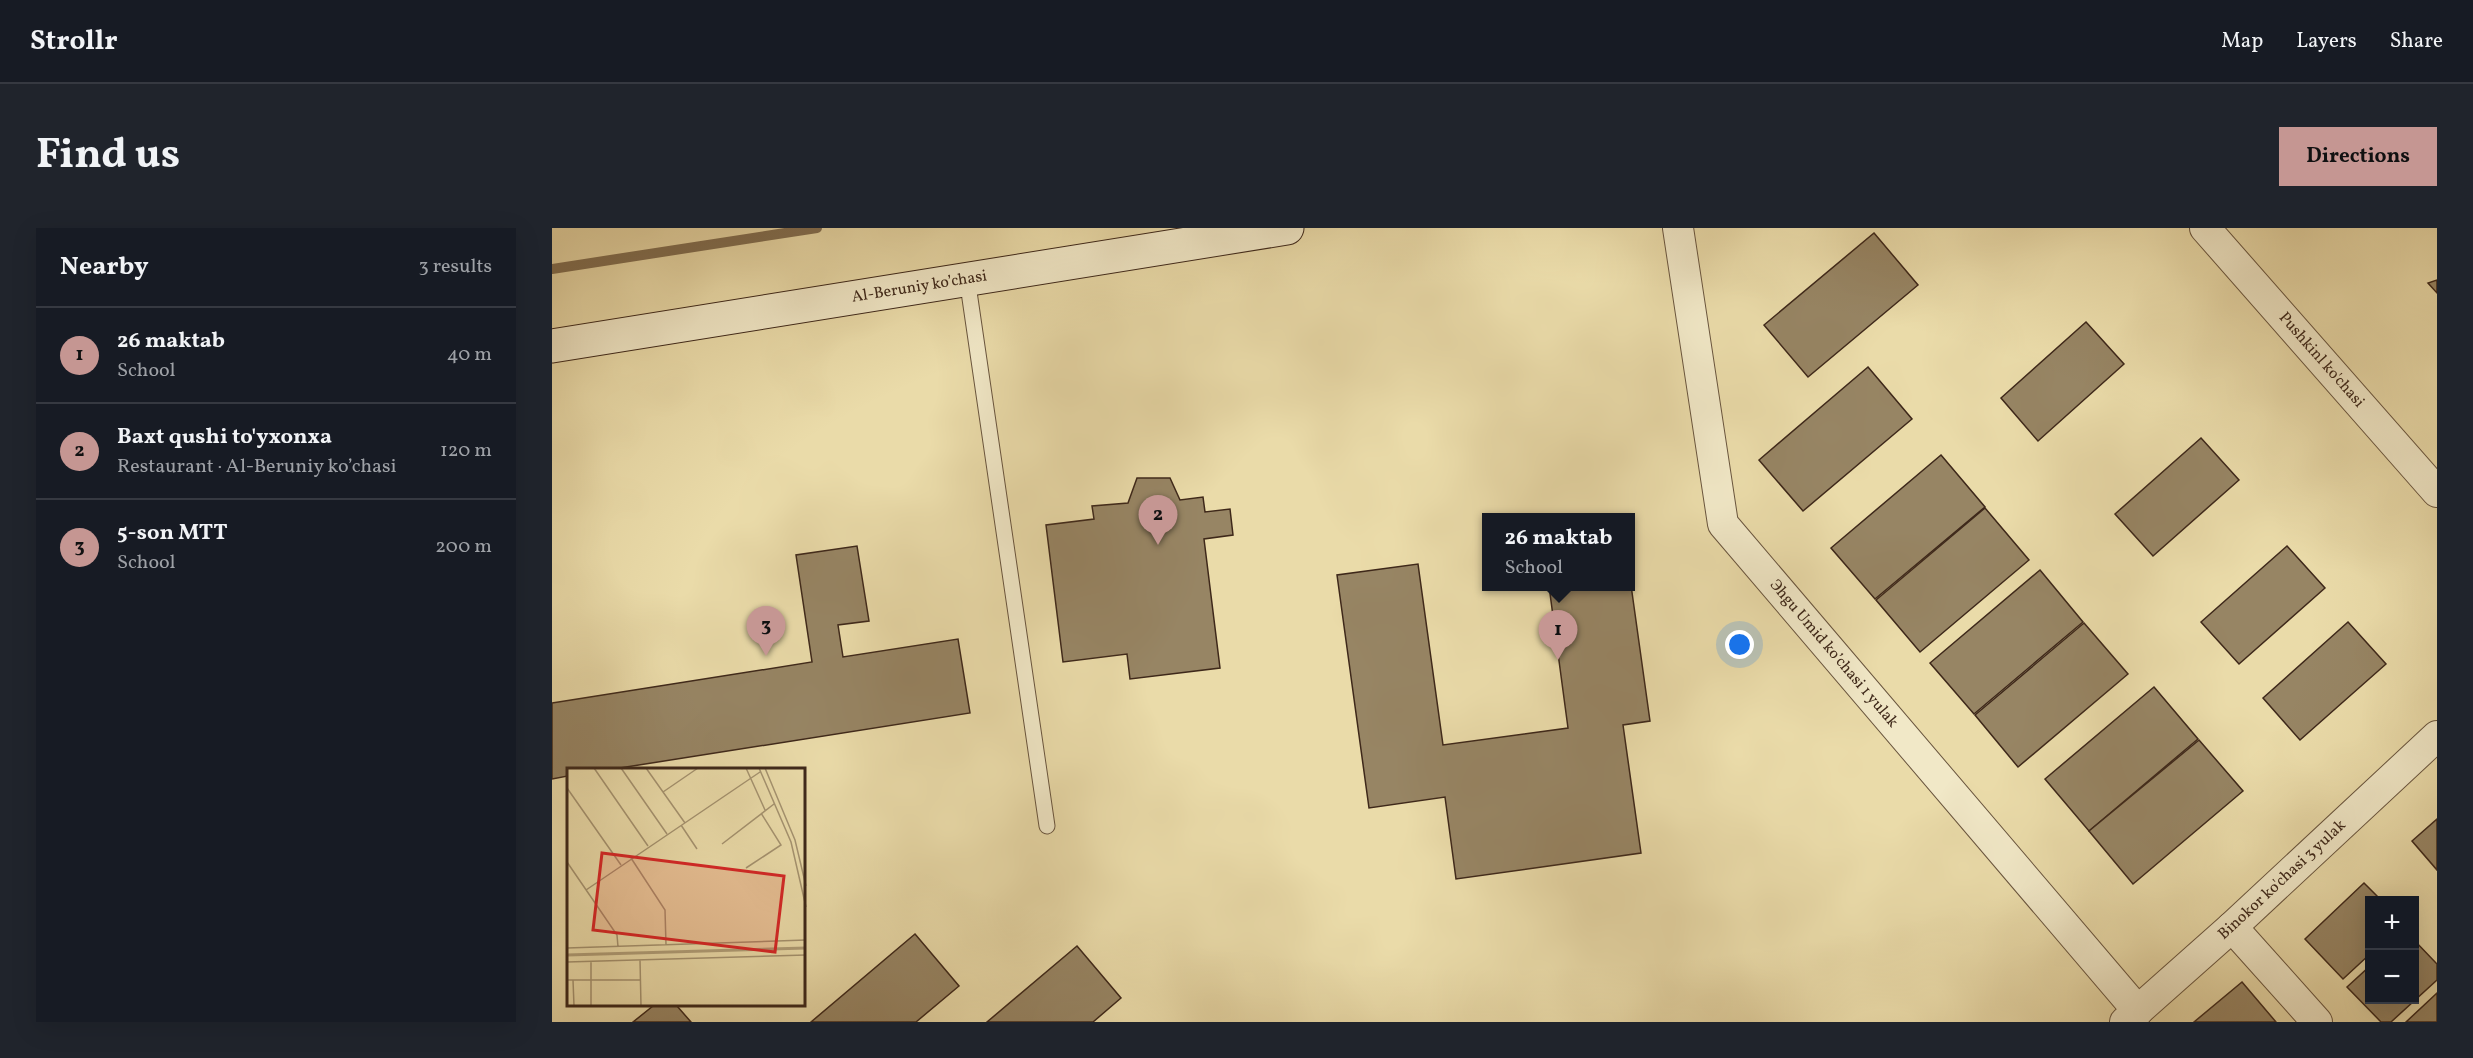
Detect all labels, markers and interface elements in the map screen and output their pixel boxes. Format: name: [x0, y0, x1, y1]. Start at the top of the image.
text: Strollr: [30, 22, 118, 61]
text: Map: [2221, 27, 2263, 56]
text: Layers: [2296, 27, 2357, 56]
text: Share: [2390, 27, 2443, 56]
text: Find us: [36, 127, 180, 186]
button: Directions: [2279, 127, 2437, 186]
text: Nearby: [60, 249, 149, 285]
text: 3 results: [418, 253, 492, 281]
street label: Al-Beruniy ko’chasi: [850, 265, 989, 309]
street label: Pushkinl ko'chasi: [2273, 308, 2369, 413]
text: 26 maktab: [117, 326, 225, 357]
text: 1: [75, 341, 84, 369]
text: 40 m: [447, 341, 492, 369]
text: School: [117, 357, 175, 385]
text: Baxt qushi to'yxonxa: [117, 422, 332, 453]
text: 2: [74, 437, 85, 465]
text: 120 m: [440, 437, 492, 465]
text: Restaurant · Al-Beruniy ko’chasi: [117, 453, 397, 481]
pin: 2: [1138, 496, 1178, 545]
popup: [1482, 513, 1635, 591]
text: 5-son MTT: [117, 518, 228, 549]
text: 26 maktab: [1504, 523, 1613, 554]
text: 3: [74, 533, 85, 561]
text: 200 m: [435, 533, 492, 561]
text: School: [117, 549, 175, 577]
text: School: [1504, 554, 1563, 582]
street label: Эhgu Umid ko’chasi 1 yulak: [1764, 575, 1903, 733]
pin: 3: [746, 606, 786, 656]
pin: 1: [1538, 610, 1578, 660]
your location: [1725, 630, 1754, 659]
inset map: [567, 768, 806, 1007]
street label: Binokor ko'chasi 3 yulak: [2214, 815, 2351, 945]
map controls: [2365, 896, 2419, 1004]
button: +: [2365, 896, 2419, 950]
button: −: [2365, 950, 2419, 1004]

